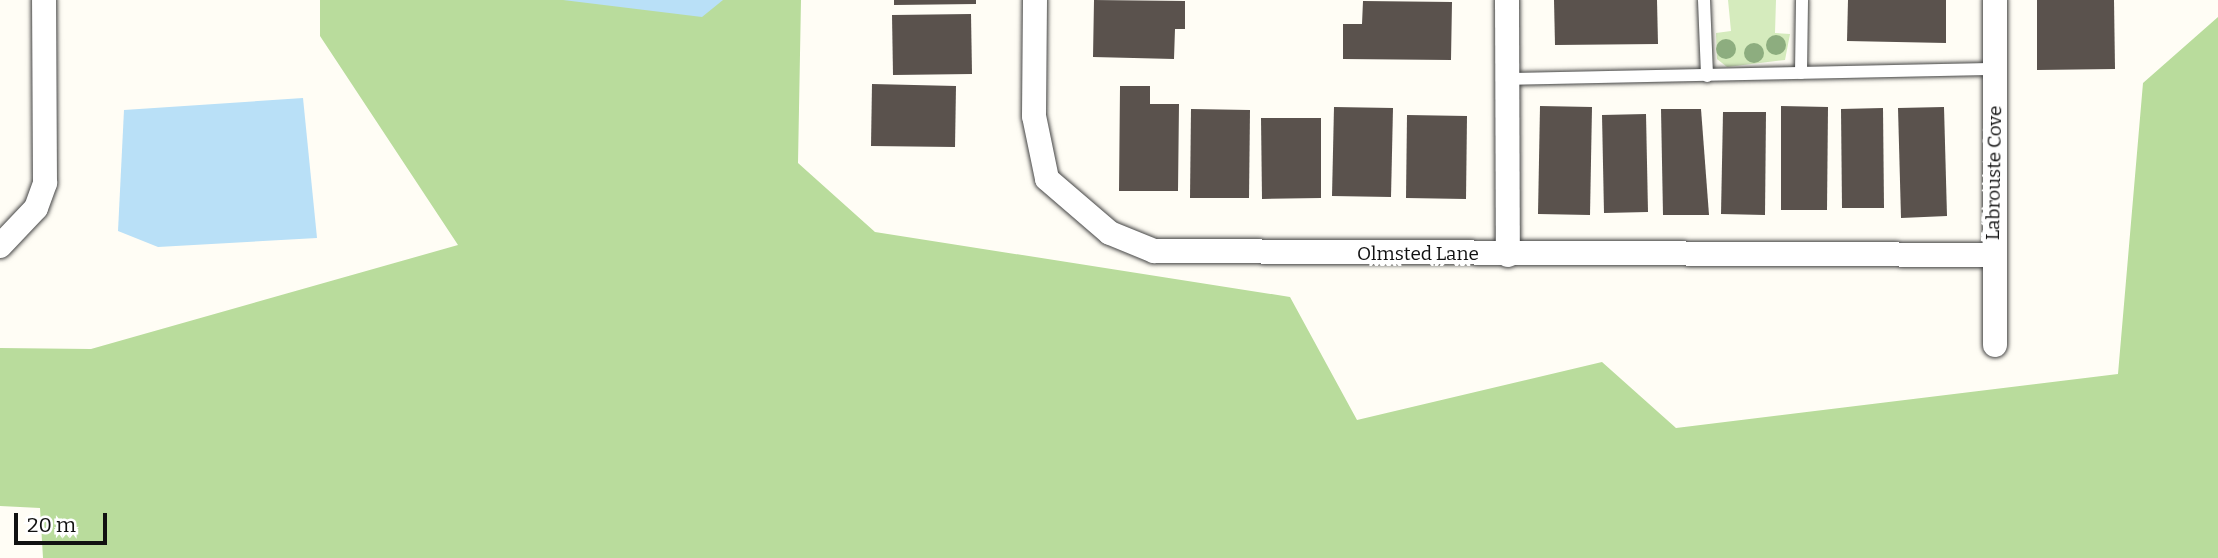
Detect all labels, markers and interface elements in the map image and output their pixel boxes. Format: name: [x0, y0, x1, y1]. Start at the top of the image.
street label: Labrouste Cove: [1981, 106, 2007, 240]
street label: Olmsted Lane: [1357, 243, 1479, 265]
scale bar: [18, 498, 110, 542]
text: 20 m: [27, 512, 76, 538]

